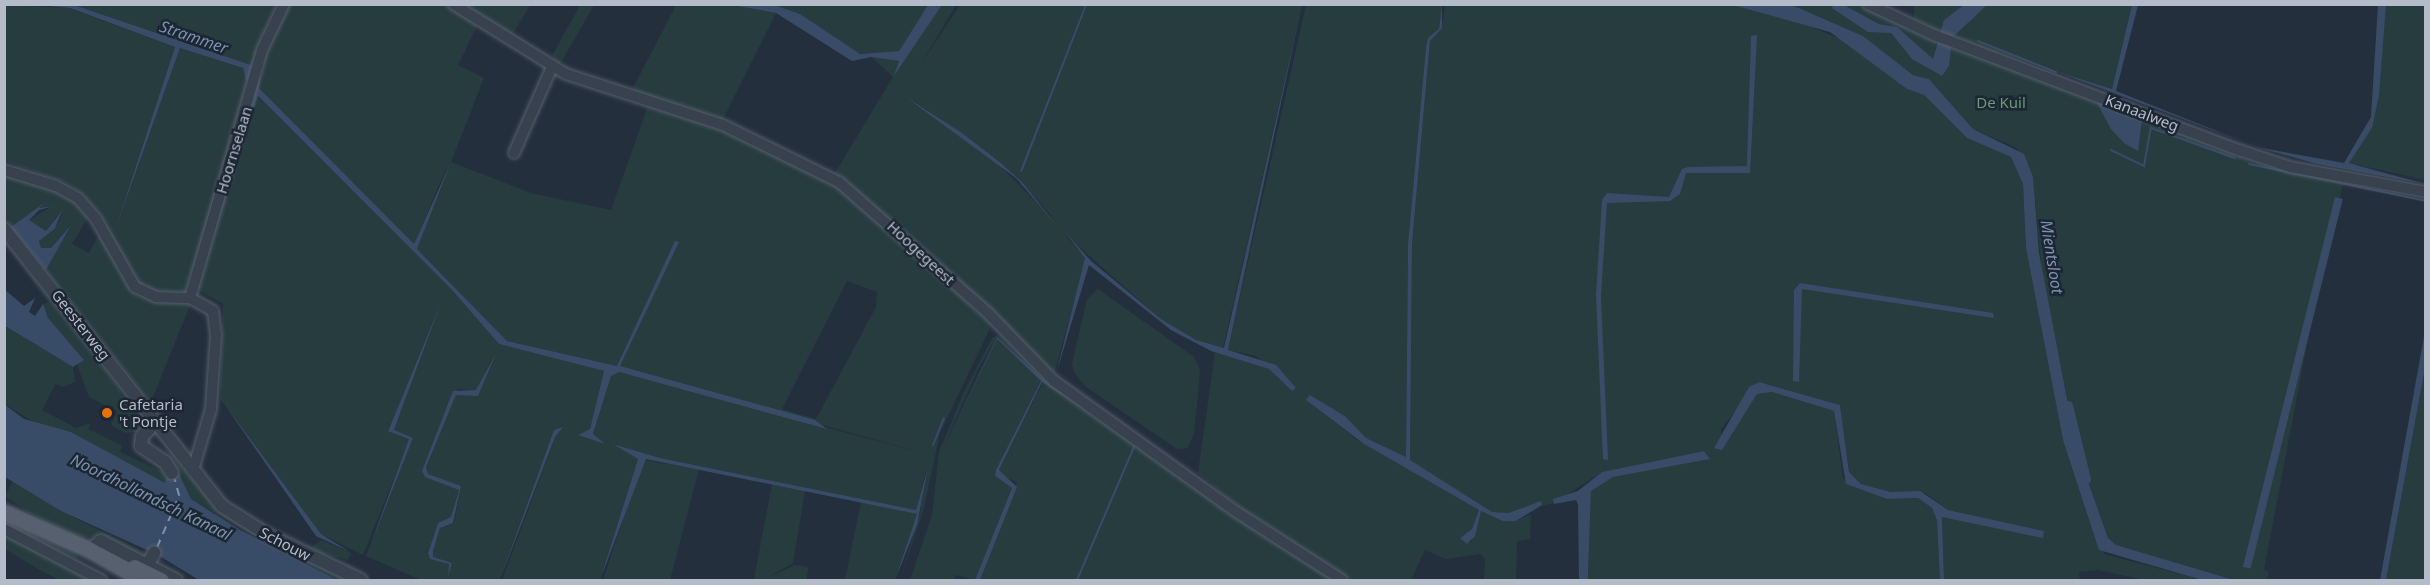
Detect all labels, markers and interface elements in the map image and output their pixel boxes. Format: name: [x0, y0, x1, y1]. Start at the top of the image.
water label: Strammer: [157, 16, 231, 58]
street label: Kanaalweg: [2103, 91, 2181, 135]
park label: De Kuil: [1976, 94, 2026, 112]
street label: Hoornselaan: [212, 104, 256, 196]
street label: Hoogegeest: [884, 217, 958, 289]
water label: Mientsloot: [2037, 219, 2067, 295]
street label: Geesterweg: [48, 286, 114, 364]
place label: Cafetaria 't Pontje: [119, 395, 183, 430]
marker: Cafetaria 't Pontje: [100, 406, 114, 420]
water label: Noordhollandsch Kanaal: [68, 450, 234, 544]
street label: Schouw: [256, 524, 314, 564]

